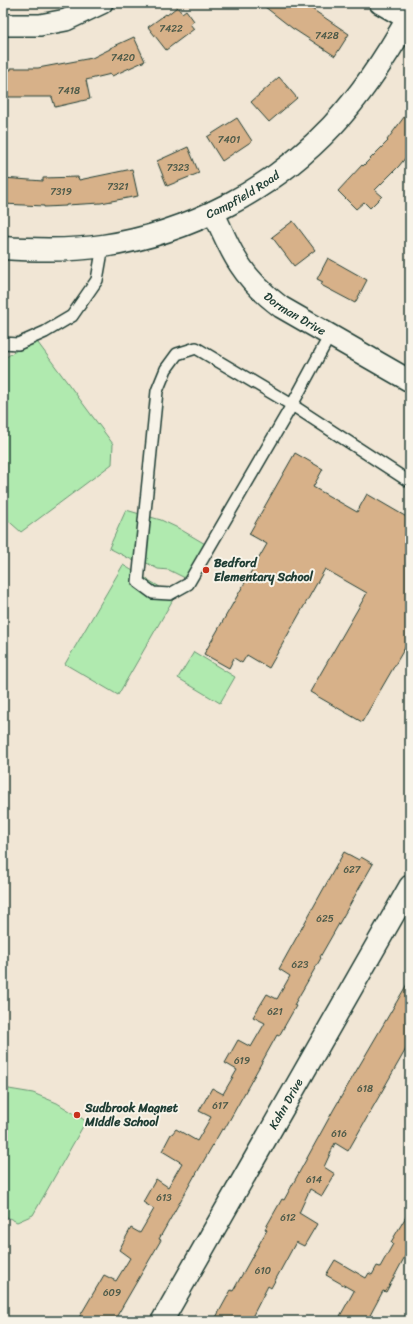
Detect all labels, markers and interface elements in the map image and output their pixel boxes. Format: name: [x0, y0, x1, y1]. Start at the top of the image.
house number: 7422: [159, 20, 183, 38]
house number: 7428: [315, 27, 339, 45]
house number: 7420: [111, 49, 135, 67]
house number: 7418: [58, 82, 80, 100]
house number: 7401: [218, 131, 240, 149]
house number: 7323: [167, 159, 190, 177]
street label: Campfield Road: [202, 164, 285, 225]
house number: 7321: [107, 178, 129, 196]
house number: 7319: [50, 183, 72, 201]
street label: Dorman Drive: [259, 286, 330, 342]
place label: Bedford Elementary School: [214, 552, 314, 588]
marker: Bedford Elementary School: [201, 565, 211, 575]
house number: 627: [343, 861, 362, 879]
house number: 625: [316, 910, 334, 928]
house number: 623: [292, 956, 309, 974]
house number: 621: [267, 1003, 283, 1021]
house number: 619: [234, 1052, 250, 1070]
street label: Kahn Drive: [262, 1074, 309, 1134]
house number: 618: [357, 1080, 373, 1098]
place label: Sudbrook Magnet Middle School: [84, 1097, 179, 1133]
house number: 617: [212, 1097, 229, 1115]
marker: Sudbrook Magnet Middle School: [72, 1110, 82, 1120]
house number: 616: [331, 1125, 347, 1143]
house number: 614: [306, 1171, 322, 1189]
house number: 613: [156, 1189, 172, 1207]
house number: 612: [280, 1209, 296, 1227]
house number: 610: [255, 1262, 271, 1280]
house number: 609: [103, 1284, 121, 1302]

